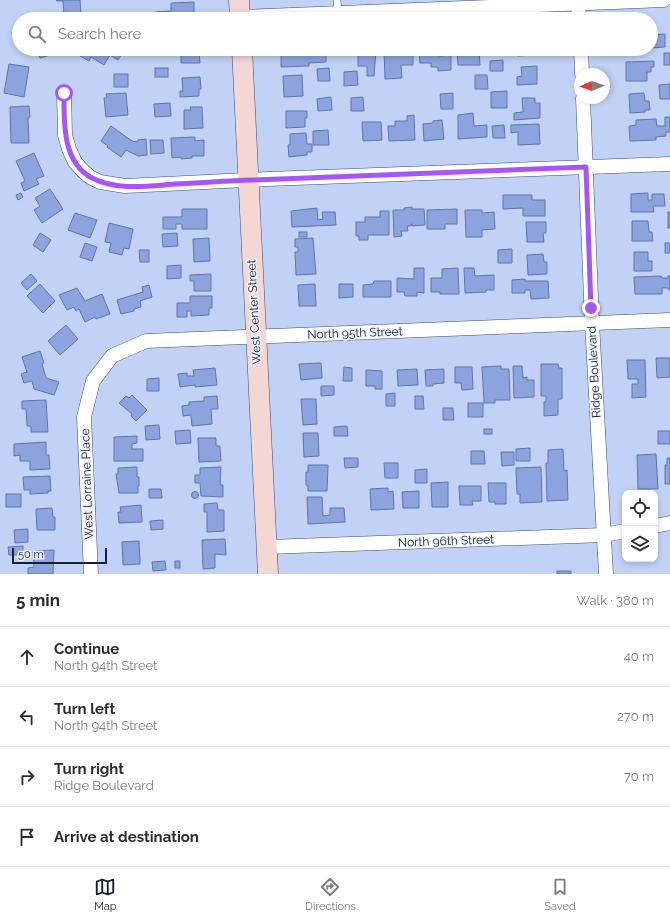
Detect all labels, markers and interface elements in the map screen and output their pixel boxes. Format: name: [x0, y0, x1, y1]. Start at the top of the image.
search box: [12, 12, 658, 56]
icon: search: [26, 23, 48, 45]
text: Search here: [58, 25, 141, 43]
north arrow: [574, 68, 610, 104]
route start: [55, 84, 73, 102]
street label: West Center Street: [244, 259, 264, 365]
route end: [582, 299, 600, 317]
street label: North 95th Street: [307, 324, 403, 342]
street label: Ridge Boulevard: [585, 326, 603, 418]
street label: West Lorraine Place: [78, 428, 96, 540]
map controls: [622, 490, 658, 562]
button: locate: [622, 490, 658, 526]
button: layers: [622, 526, 658, 562]
street label: North 96th Street: [398, 532, 494, 550]
scale bar: [12, 546, 107, 565]
text: 50 m: [18, 548, 44, 561]
text: 5 min: [16, 590, 60, 610]
text: Walk · 380 m: [577, 593, 654, 608]
text: Continue: [54, 640, 119, 658]
icon: ahead: [16, 646, 38, 668]
text: 40 m: [624, 649, 654, 664]
text: North 94th Street: [54, 658, 157, 673]
text: Turn left: [54, 700, 115, 718]
icon: left: [16, 706, 38, 728]
text: 270 m: [617, 709, 654, 724]
text: North 94th Street: [54, 718, 157, 733]
text: Turn right: [54, 760, 124, 778]
icon: right: [16, 766, 38, 788]
text: 70 m: [624, 769, 654, 784]
text: Ridge Boulevard: [54, 778, 154, 793]
icon: arrive: [16, 826, 38, 848]
text: Arrive at destination: [54, 828, 199, 846]
tab: Map: [94, 876, 117, 913]
tab: Directions: [305, 876, 356, 913]
tab: Saved: [544, 876, 576, 913]

